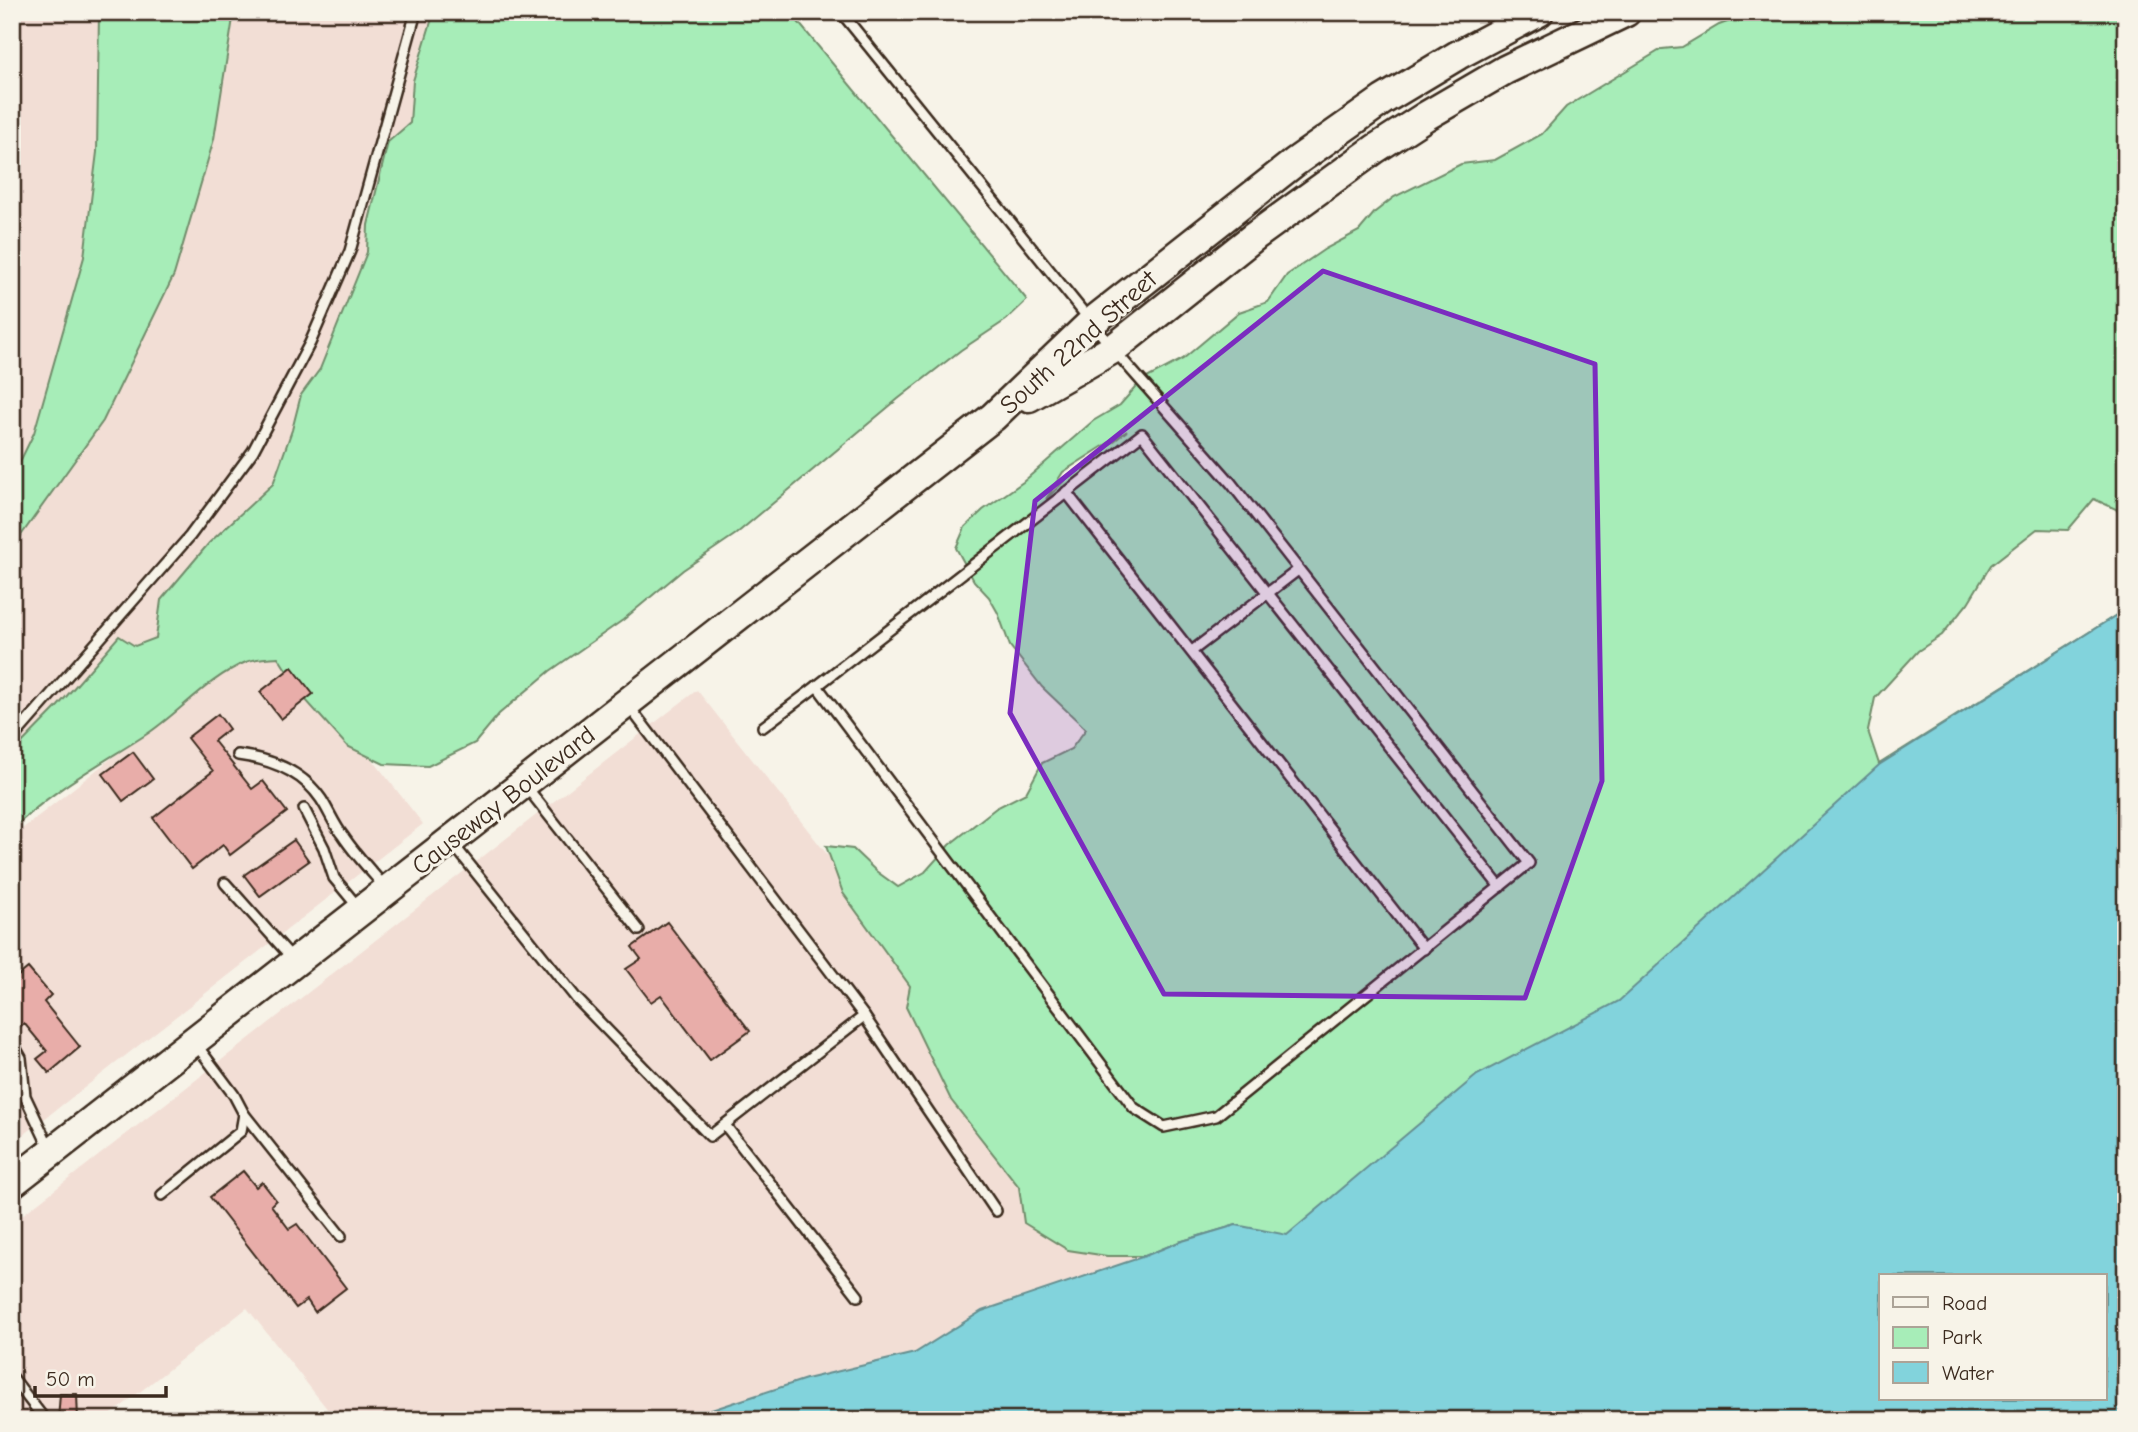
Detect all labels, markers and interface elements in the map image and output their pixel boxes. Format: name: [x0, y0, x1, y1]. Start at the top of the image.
street label: South 22nd Street: [994, 263, 1164, 421]
street label: Causeway Boulevard: [406, 720, 601, 882]
legend: [1879, 1274, 2106, 1400]
text: Road: [1942, 1291, 1987, 1315]
text: Park: [1942, 1325, 1982, 1349]
scale bar: [35, 1355, 166, 1399]
text: Water: [1942, 1361, 1995, 1385]
text: 50 m: [46, 1367, 95, 1391]

